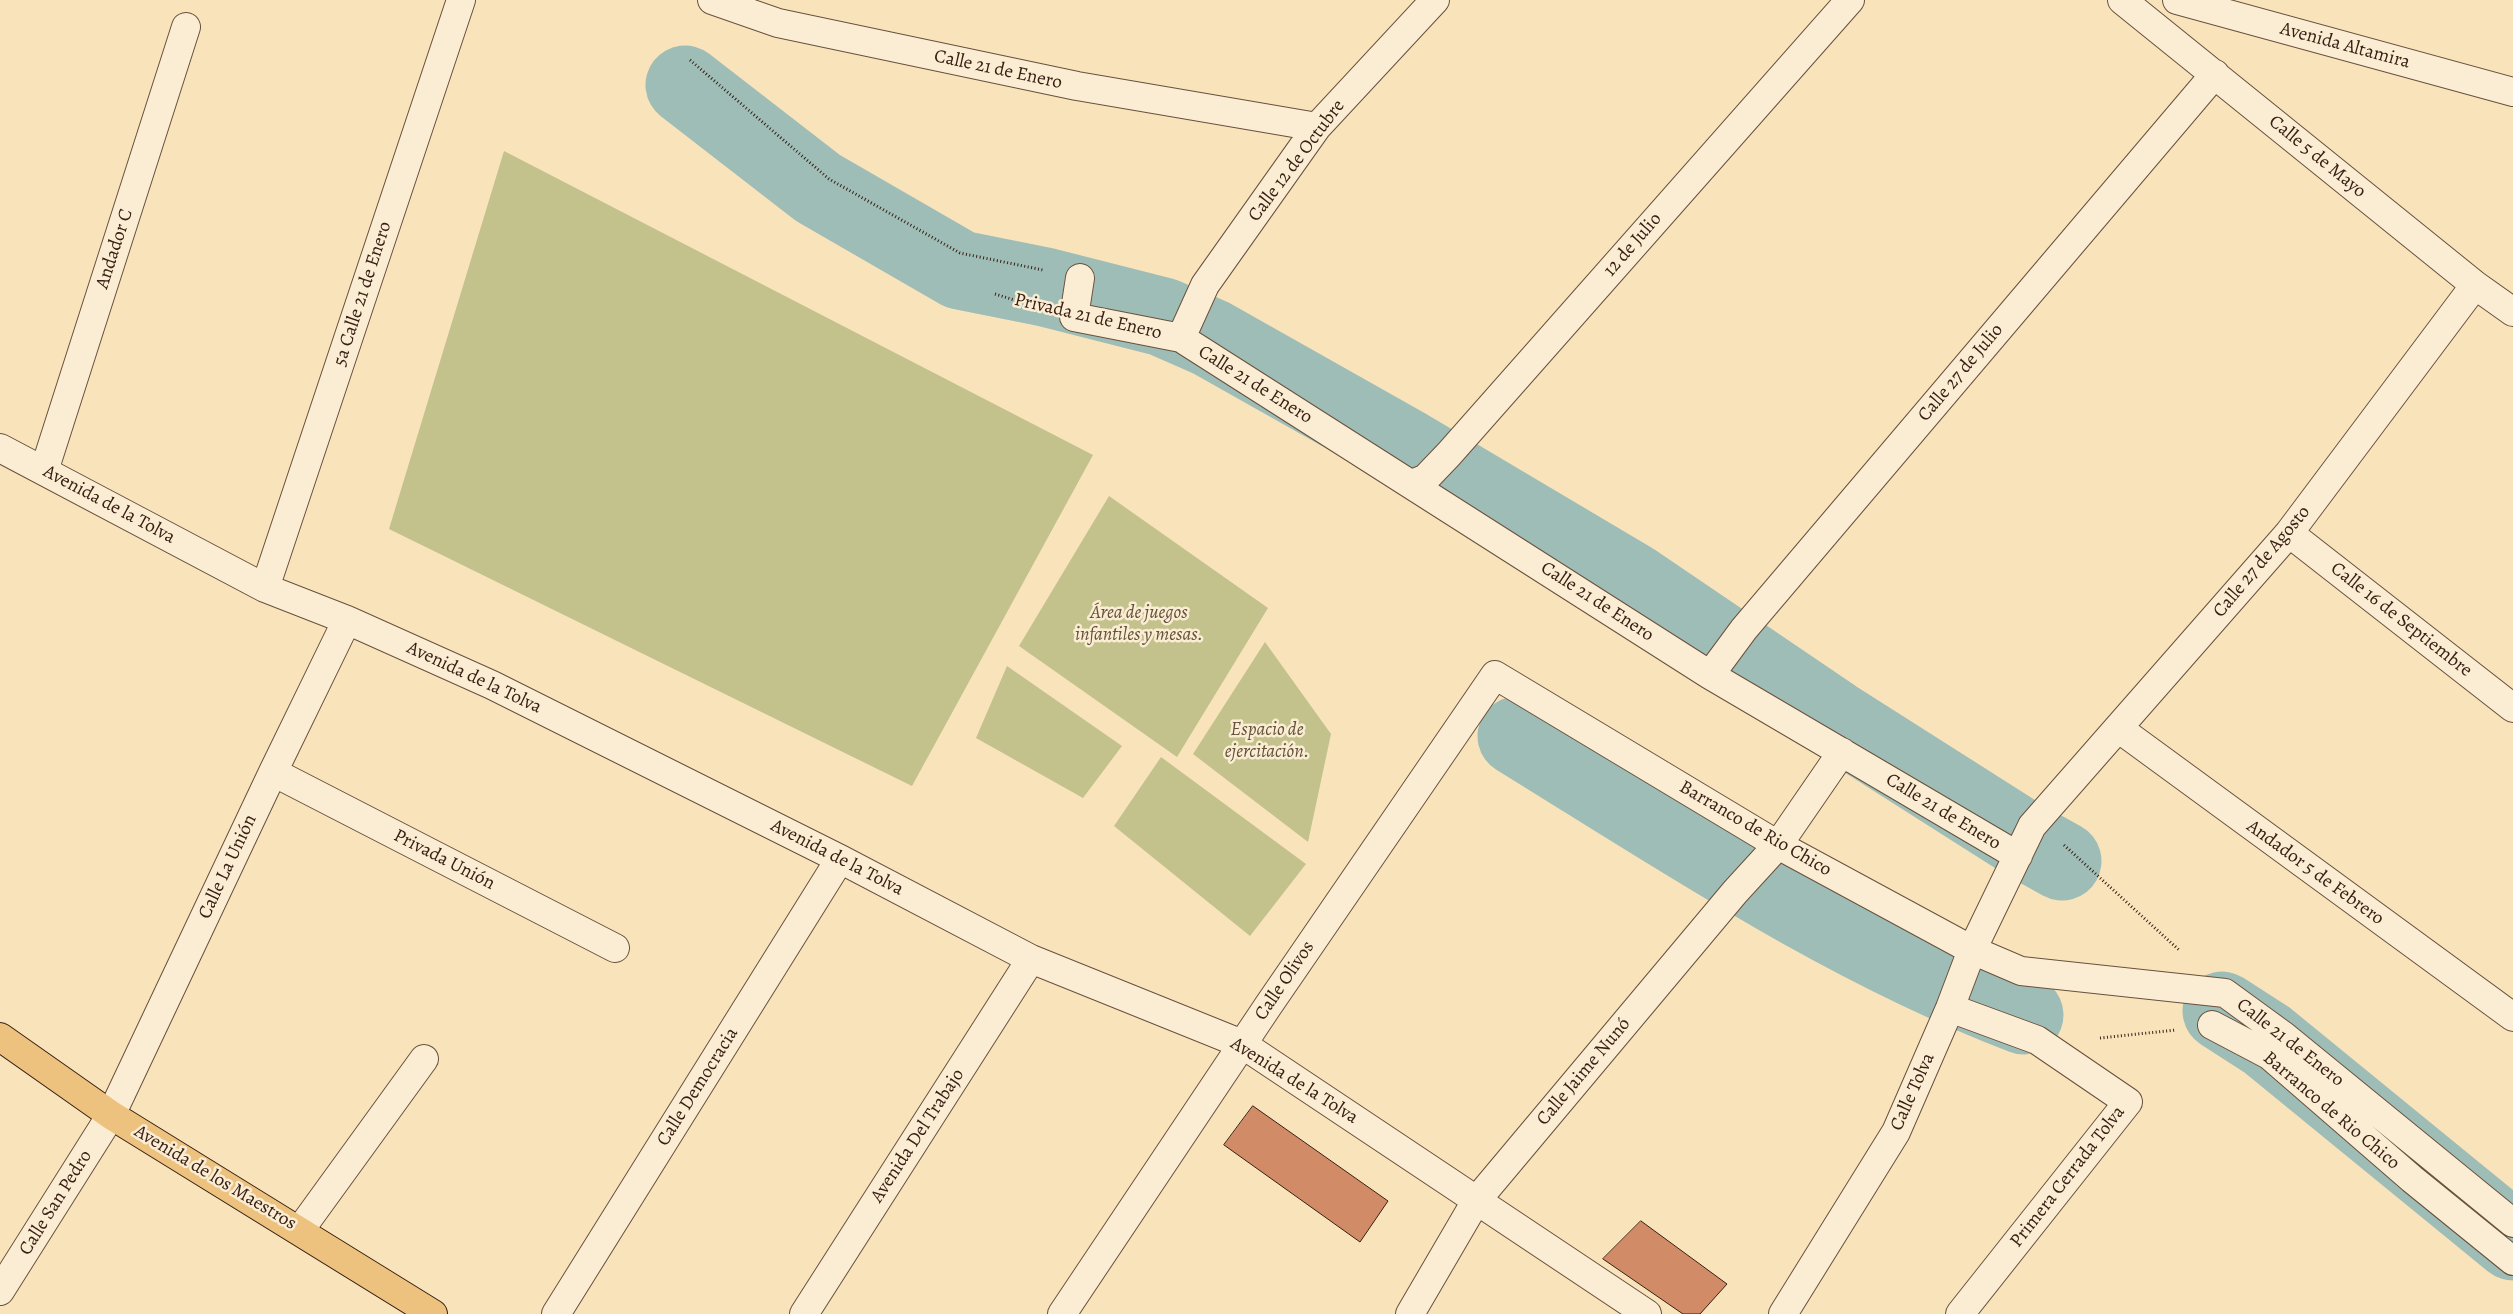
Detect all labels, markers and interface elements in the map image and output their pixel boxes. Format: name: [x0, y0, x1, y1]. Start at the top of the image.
street label: Avenida Altamira: [2278, 18, 2412, 74]
street label: Calle 21 de Enero: [932, 45, 1064, 95]
street label: Calle 12 de Octubre: [1244, 95, 1350, 227]
street label: Calle 5 de Mayo: [2264, 111, 2370, 203]
street label: Andador C: [91, 206, 139, 292]
street label: 12 de Julio: [1599, 208, 1667, 282]
street label: 5a Calle 21 de Enero: [329, 219, 397, 369]
street label: Privada 21 de Enero: [1012, 289, 1164, 345]
street label: Calle 27 de Julio: [1913, 319, 2009, 427]
street label: Calle 21 de Enero: [1194, 341, 1316, 429]
street label: Avenida de la Tolva: [39, 461, 179, 549]
street label: Calle 27 de Agosto: [2209, 501, 2315, 623]
street label: Calle 21 de Enero: [1536, 557, 1658, 647]
street label: Calle 16 de Septiembre: [2326, 558, 2476, 682]
park label: Área de juegos infantiles y mesas.: [1075, 602, 1203, 646]
street label: Avenida de la Tolva: [403, 637, 545, 719]
park label: Espacio de ejercitación.: [1225, 719, 1309, 763]
street label: Calle 21 de Enero: [1881, 769, 2005, 855]
street label: Barranco de Rio Chico: [1675, 776, 1835, 882]
street label: Calle La Unión: [194, 811, 262, 923]
street label: Avenida de la Tolva: [767, 815, 907, 901]
street label: Andador 5 de Febrero: [2242, 815, 2388, 931]
street label: Privada Unión: [389, 825, 499, 895]
street label: Calle Olivos: [1250, 937, 1320, 1025]
street label: Calle 21 de Enero: [2232, 994, 2348, 1092]
street label: Calle Jaime Nunó: [1532, 1013, 1636, 1131]
street label: Calle Democracia: [652, 1023, 744, 1151]
street label: Avenida de la Tolva: [1226, 1033, 1362, 1129]
street label: Barranco de Rio Chico: [2258, 1047, 2404, 1175]
street label: Calle Tolva: [1886, 1050, 1940, 1134]
street label: Avenida Del Trabajo: [866, 1065, 970, 1207]
street label: Primera Cerrada Tolva: [2006, 1102, 2130, 1252]
street label: Avenida de los Maestros: [130, 1121, 300, 1235]
street label: Calle San Pedro: [15, 1146, 97, 1260]

